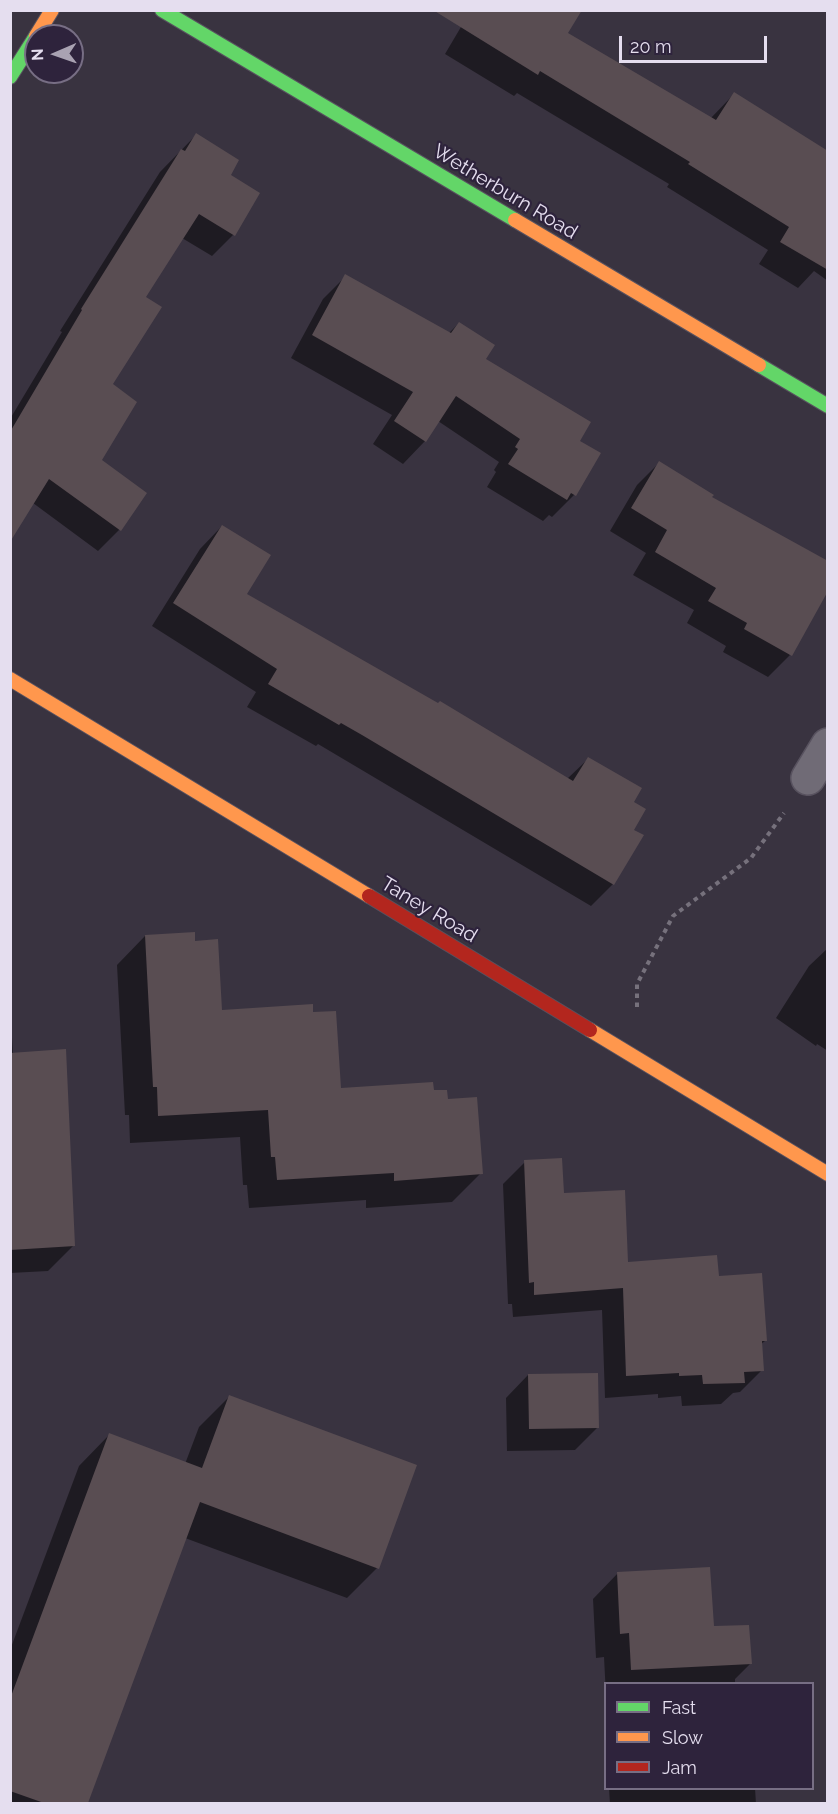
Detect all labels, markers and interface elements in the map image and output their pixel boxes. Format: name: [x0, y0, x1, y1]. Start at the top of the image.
north arrow: [24, 24, 84, 84]
scale bar: [622, 24, 770, 62]
text: 20 m: [630, 36, 672, 57]
text: N: [28, 48, 47, 61]
street label: Wetherburn Road: [428, 139, 582, 245]
street label: Taney Road: [377, 872, 481, 948]
legend: [604, 1682, 814, 1790]
text: Fast: [662, 1697, 696, 1718]
text: Slow: [662, 1727, 703, 1748]
text: Jam: [662, 1757, 697, 1778]

